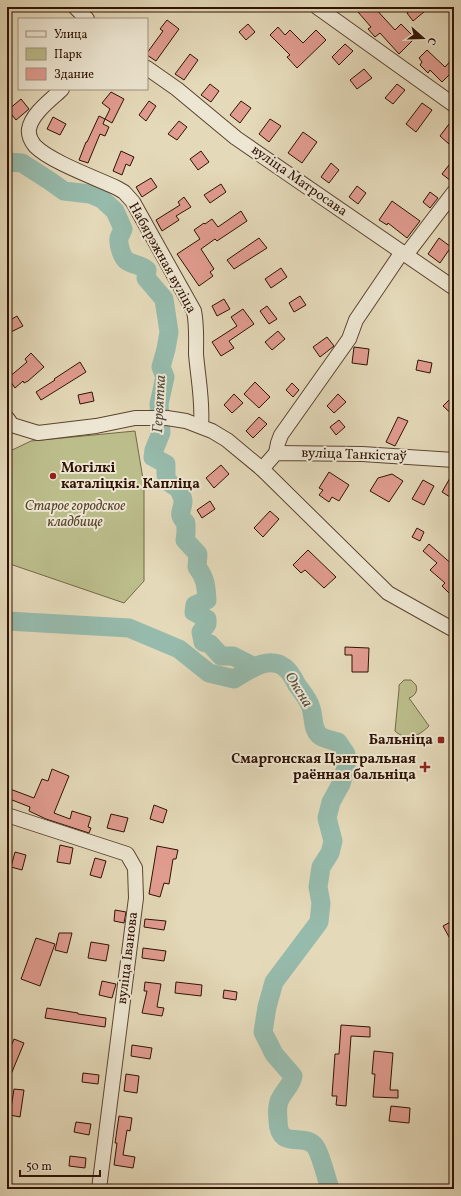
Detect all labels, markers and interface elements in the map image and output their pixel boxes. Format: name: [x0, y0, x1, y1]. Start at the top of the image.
legend: [18, 18, 148, 90]
north arrow: [403, 18, 443, 58]
text: Улица: [54, 27, 87, 43]
text: С: [423, 35, 439, 47]
text: Парк: [54, 47, 82, 63]
text: Здание: [54, 67, 94, 83]
street label: вуліца Матросава: [247, 141, 351, 221]
street label: Набярэжная вуліца: [124, 199, 200, 317]
water label: Гервятка: [148, 374, 172, 434]
street label: вуліца Танкістаў: [301, 444, 407, 466]
place label: Могілкі каталіцкія. Капліца: [61, 459, 200, 494]
marker: Могілкі каталіцкія. Капліца: [48, 471, 58, 481]
park label: Старое городское кладбище: [25, 497, 125, 532]
water label: Оксна: [279, 668, 317, 712]
place label: Бальніца: [369, 731, 433, 750]
marker: Бальніца: [436, 735, 446, 745]
place label: Смаргонская Цэнтральная раённая бальніца: [231, 750, 416, 785]
marker: Смаргонская Цэнтральная раённая бальніца: [419, 761, 431, 773]
street label: вуліца Іванова: [113, 911, 143, 1005]
scale bar: [20, 1152, 100, 1178]
text: 50 m: [26, 1159, 52, 1175]

